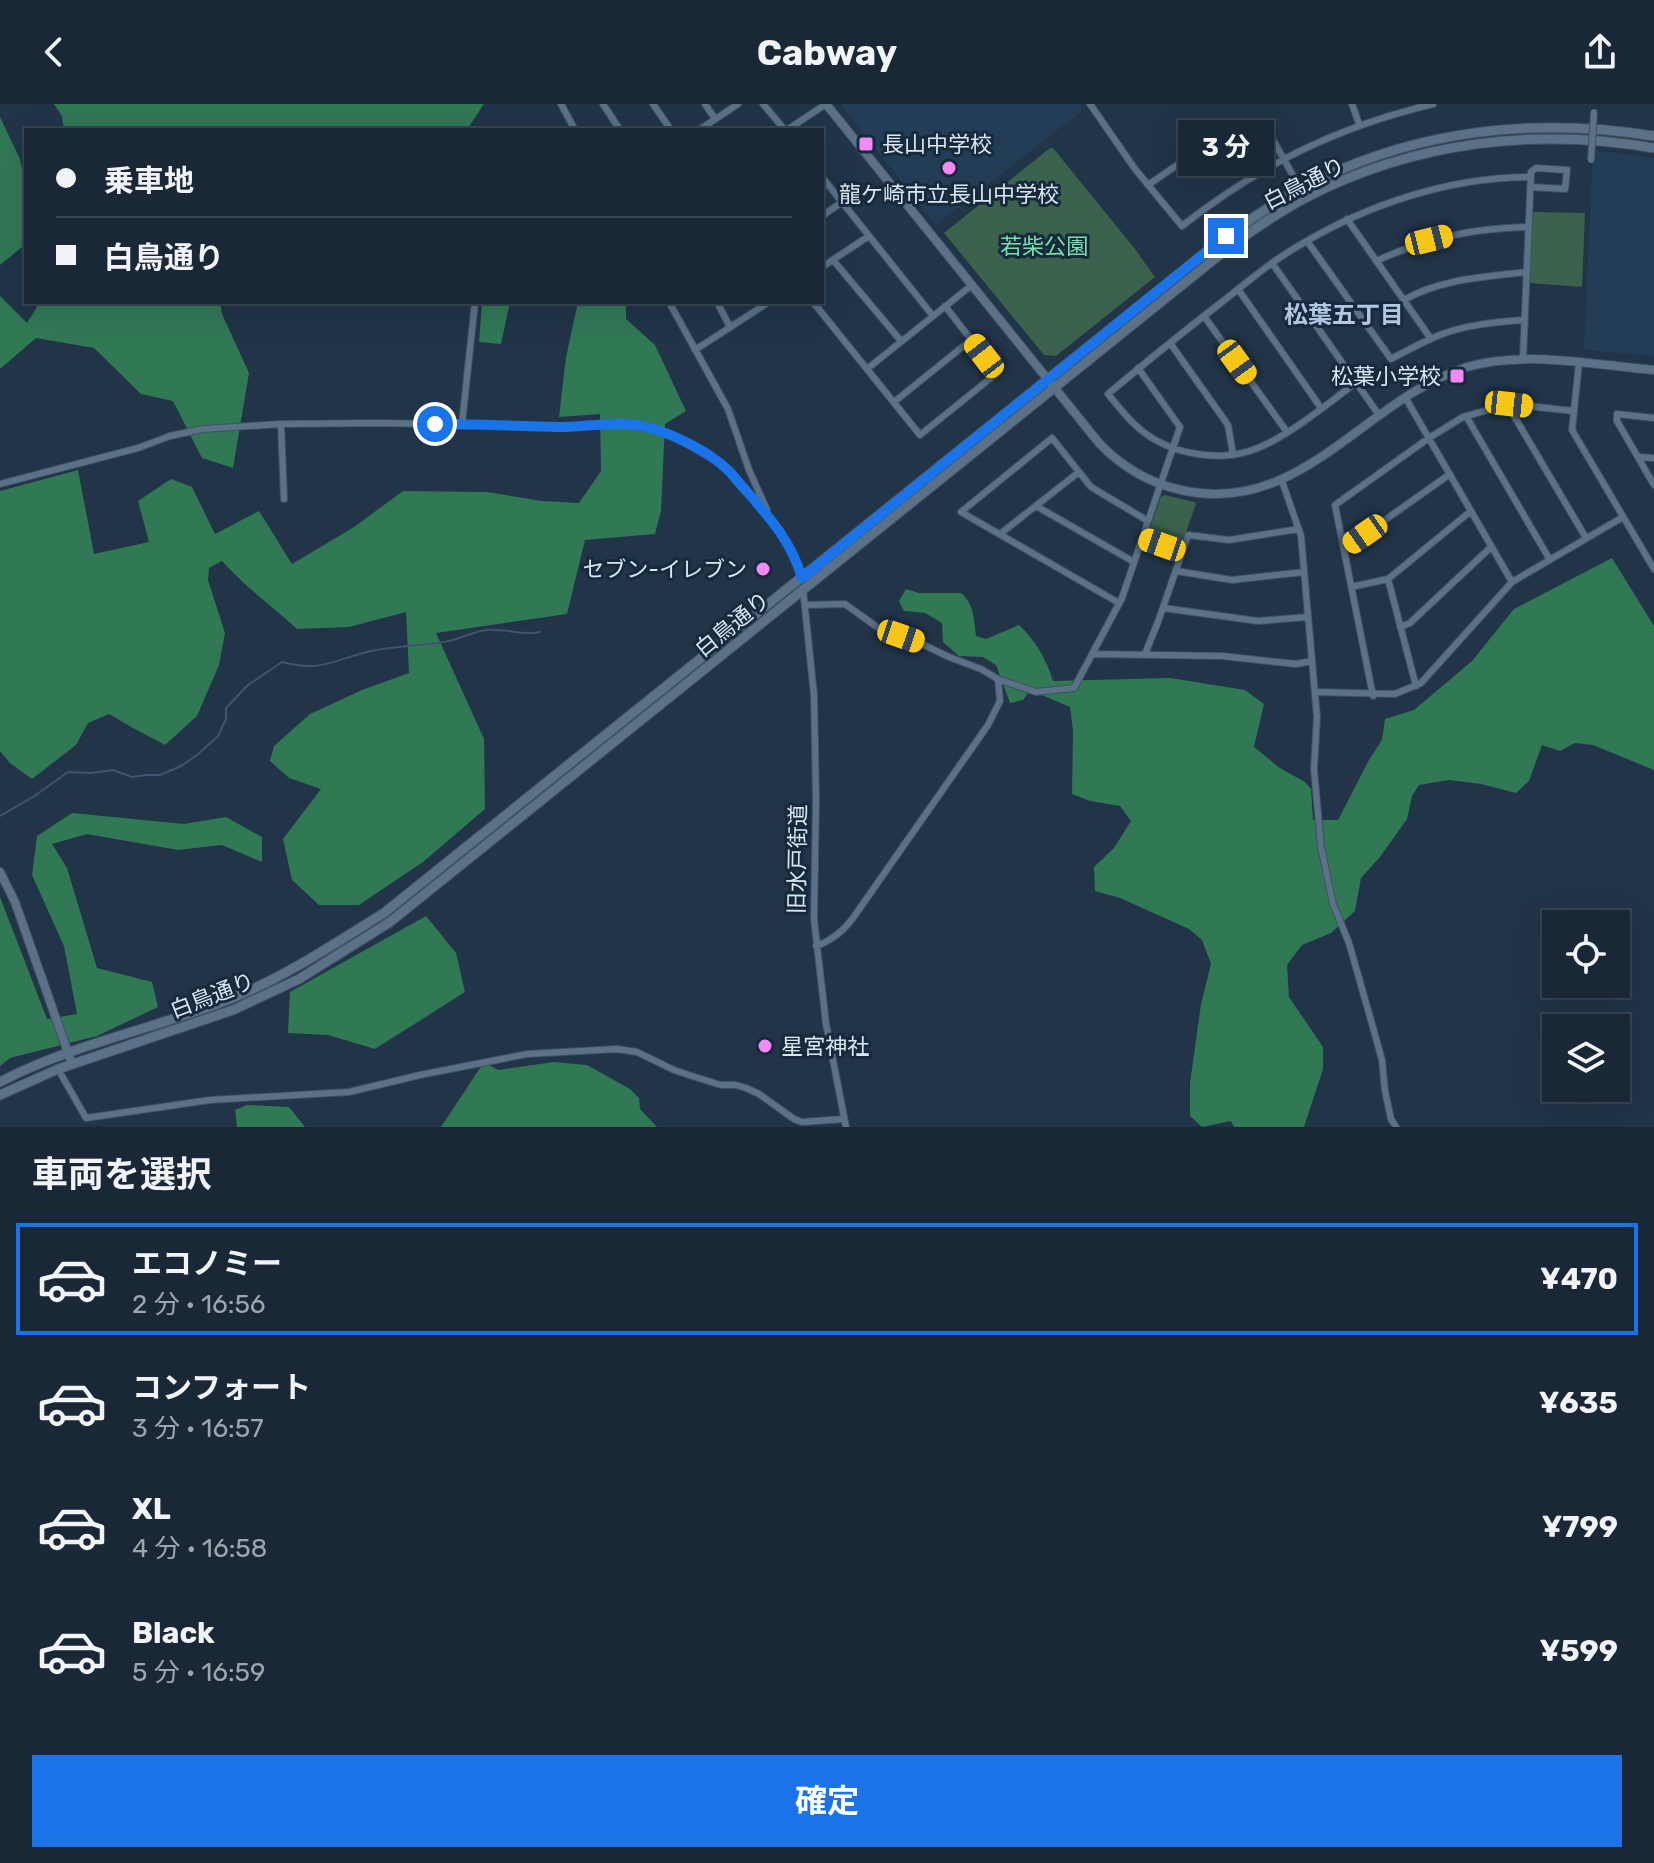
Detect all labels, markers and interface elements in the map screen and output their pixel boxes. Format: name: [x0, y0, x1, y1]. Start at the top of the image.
icon: back: [32, 30, 76, 74]
icon: share: [1578, 30, 1622, 74]
text: Cabway: [757, 31, 897, 74]
callout: 3 分: [1178, 120, 1274, 176]
place label: 長山中学校: [882, 131, 992, 158]
text: 3 分: [1202, 132, 1250, 163]
marker: 長山中学校: [857, 135, 875, 153]
street label: 白鳥通り: [1259, 151, 1350, 215]
marker: 龍ケ崎市立長山中学校: [940, 159, 958, 177]
text: 乗車地: [104, 163, 194, 199]
place label: 龍ケ崎市立長山中学校: [839, 181, 1059, 208]
route end: [1208, 218, 1244, 254]
car: [1403, 223, 1455, 257]
park label: 若柴公園: [1000, 233, 1088, 260]
text: 白鳥通り: [104, 240, 224, 276]
district label: 松葉五丁目: [1284, 301, 1404, 329]
car: [960, 330, 1008, 382]
car: [1213, 336, 1261, 388]
place label: 松葉小学校: [1331, 363, 1441, 390]
marker: 松葉小学校: [1448, 367, 1466, 385]
car: [1484, 390, 1534, 418]
route start: [417, 406, 453, 442]
car: [1338, 510, 1392, 558]
car: [1135, 526, 1189, 564]
place label: セブン-イレブン: [582, 556, 747, 583]
marker: セブン-イレブン: [754, 560, 772, 578]
street label: 白鳥通り: [690, 586, 775, 663]
car: [874, 617, 928, 655]
street label: 旧水戸街道: [783, 804, 812, 914]
map controls: [1542, 910, 1630, 1102]
button: locate: [1542, 910, 1630, 998]
street label: 白鳥通り: [166, 967, 258, 1024]
button: layers: [1542, 1014, 1630, 1102]
place label: 星宮神社: [781, 1033, 869, 1060]
marker: 星宮神社: [756, 1037, 774, 1055]
text: 車両を選択: [32, 1153, 212, 1196]
icon: car: [36, 1243, 108, 1315]
text: エコノミー: [132, 1246, 282, 1282]
text: ¥470: [1540, 1261, 1618, 1297]
text: 2 分 · 16:56: [132, 1289, 266, 1320]
icon: car: [36, 1367, 108, 1439]
text: コンフォート: [132, 1370, 311, 1406]
text: ¥635: [1539, 1385, 1618, 1421]
text: 3 分 · 16:57: [132, 1413, 264, 1444]
icon: car: [36, 1491, 108, 1563]
text: XL: [132, 1491, 171, 1527]
text: ¥799: [1542, 1509, 1618, 1545]
text: 4 分 · 16:58: [132, 1533, 267, 1564]
icon: car: [36, 1615, 108, 1687]
text: Black: [132, 1615, 215, 1651]
text: ¥599: [1539, 1633, 1618, 1669]
text: 5 分 · 16:59: [132, 1657, 265, 1688]
button: 確定: [32, 1755, 1622, 1847]

